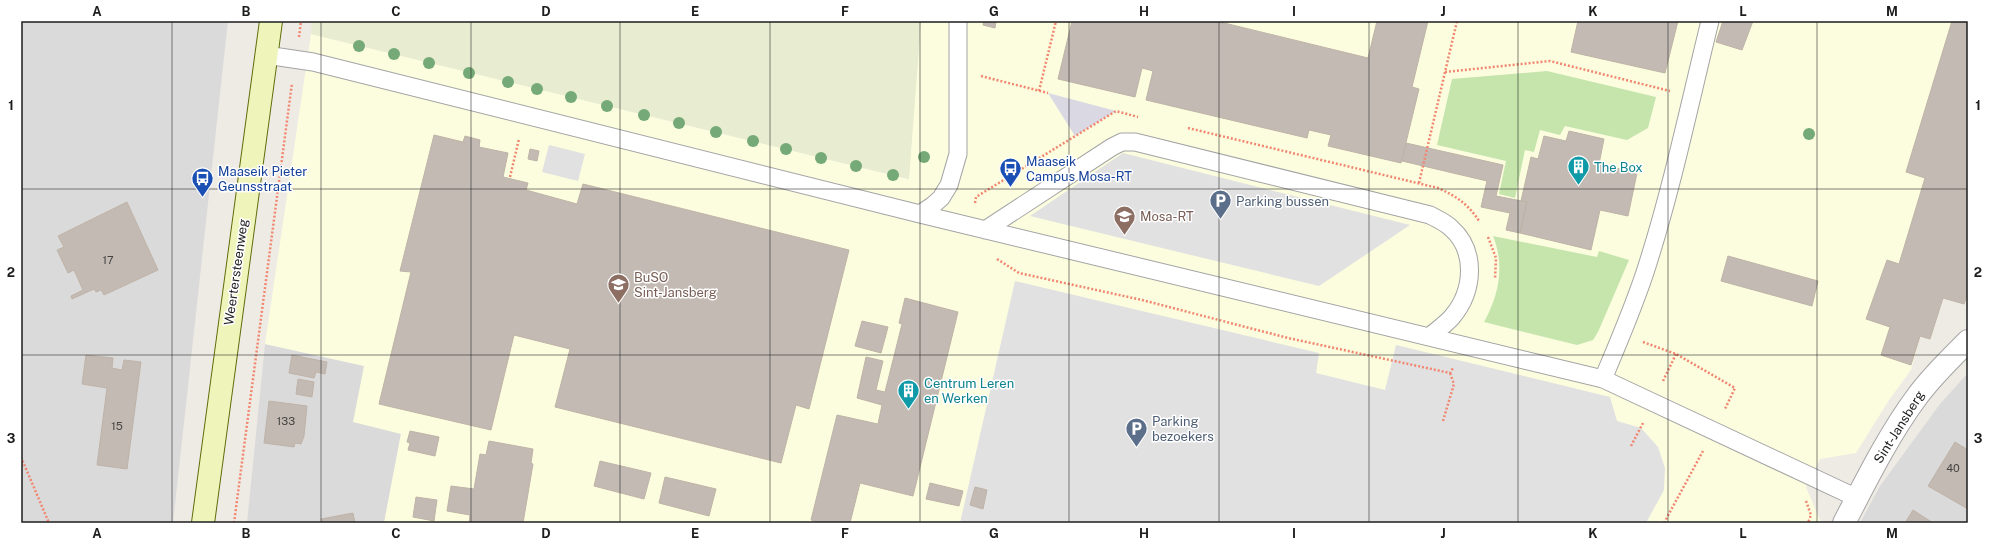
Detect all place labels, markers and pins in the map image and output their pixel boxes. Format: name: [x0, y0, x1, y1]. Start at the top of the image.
place label: Maaseik Campus Mosa-RT: [1026, 154, 1132, 184]
building icon: The Box: [1566, 154, 1592, 187]
bus stop icon: Maaseik Campus Mosa-RT: [998, 155, 1024, 188]
place label: The Box: [1594, 160, 1643, 175]
place label: Maaseik Pieter Geunsstraat: [218, 164, 307, 194]
bus stop icon: Maaseik Pieter Geunsstraat: [189, 165, 215, 198]
parking icon: Parking bussen: [1208, 188, 1234, 221]
place label: Parking bussen: [1236, 194, 1329, 209]
school or university icon: Mosa-RT: [1111, 203, 1137, 236]
place label: Mosa-RT: [1140, 209, 1194, 224]
place label: BuSO Sint-Jansberg: [634, 270, 717, 300]
school or university icon: BuSO Sint-Jansberg: [606, 271, 632, 304]
place label: Centrum Leren en Werken: [924, 376, 1014, 406]
building icon: Centrum Leren en Werken: [895, 377, 921, 410]
place label: Parking bezoekers: [1152, 414, 1214, 444]
parking icon: Parking bezoekers: [1124, 415, 1150, 448]

